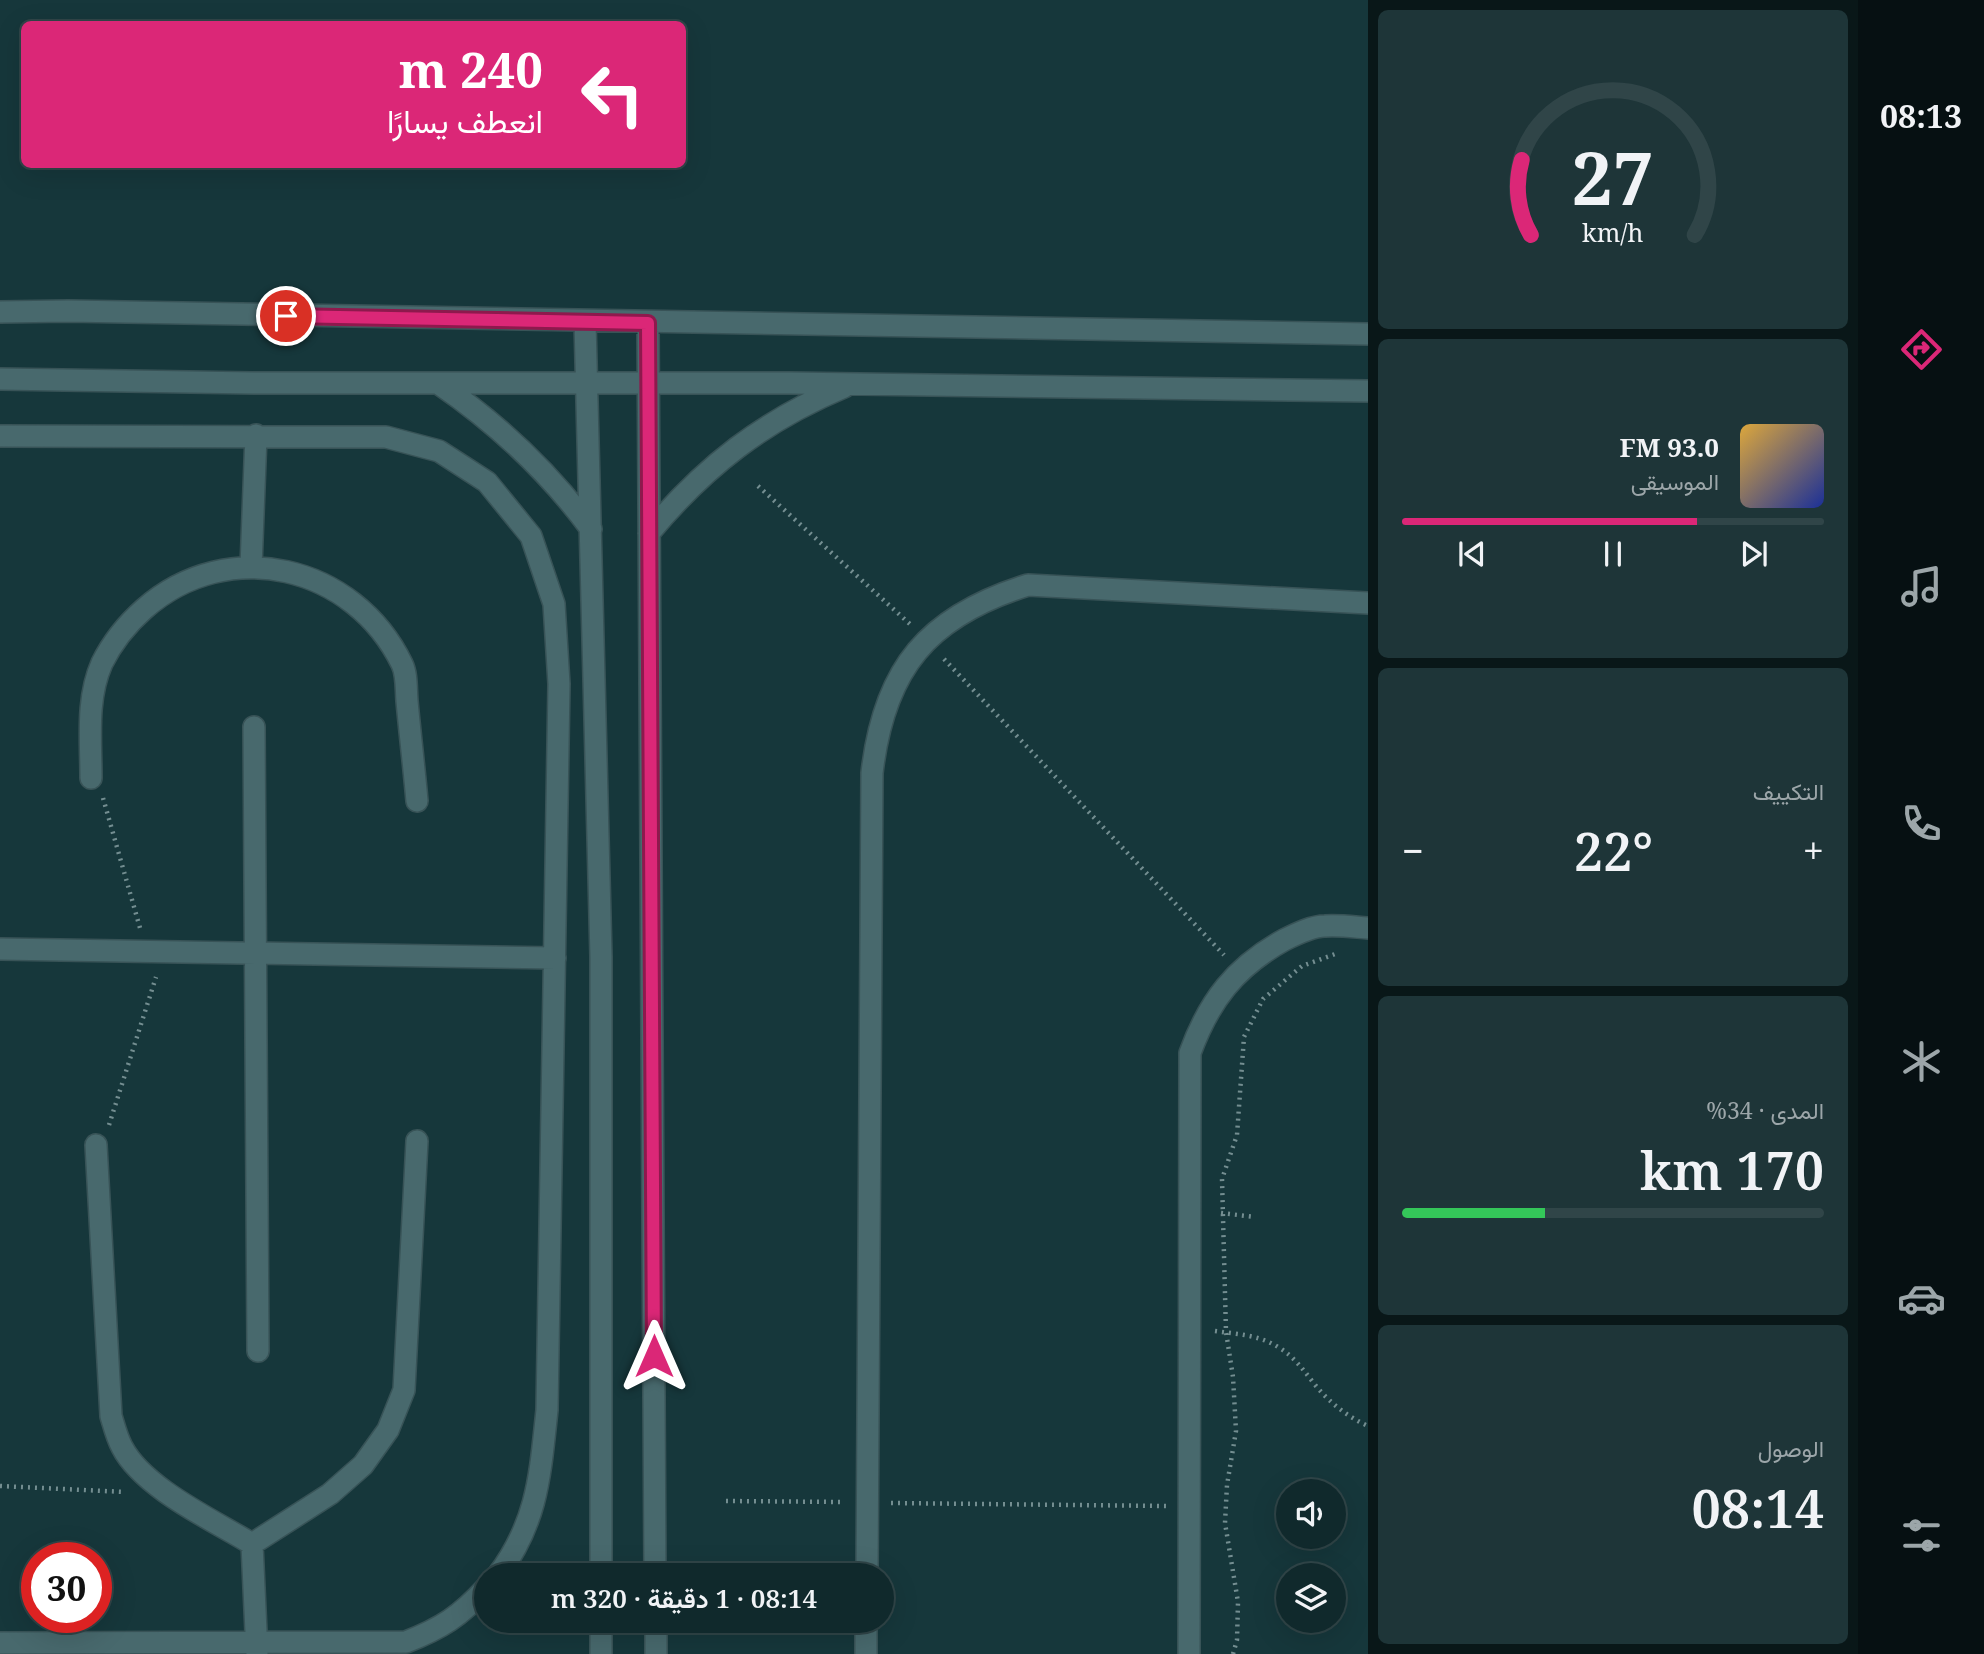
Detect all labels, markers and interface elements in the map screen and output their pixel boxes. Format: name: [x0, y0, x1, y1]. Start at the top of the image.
text: 240 m: [399, 36, 543, 102]
icon: left: [567, 49, 658, 140]
text: 08:13: [1880, 94, 1962, 137]
text: انعطف يسارًا: [387, 99, 543, 142]
text: 27: [1572, 128, 1654, 227]
text: km/h: [1582, 215, 1644, 249]
pin: [256, 286, 316, 346]
icon: arrive: [267, 297, 305, 335]
icon: directions: [1897, 325, 1946, 374]
text: 93.0 FM: [1620, 429, 1719, 465]
text: الموسيقى: [1631, 465, 1719, 497]
icon: previous: [1453, 535, 1491, 573]
icon: pause: [1594, 535, 1632, 573]
icon: next: [1735, 535, 1773, 573]
icon: music: [1897, 562, 1946, 611]
text: التكييف: [1753, 775, 1824, 807]
icon: phone: [1897, 799, 1946, 848]
text: 22°: [1574, 815, 1653, 886]
text: −: [1402, 824, 1424, 876]
text: +: [1803, 824, 1824, 876]
icon: climate: [1897, 1037, 1946, 1086]
text: المدى · 34%: [1706, 1094, 1824, 1126]
text: 170 km: [1640, 1134, 1824, 1205]
icon: car: [1897, 1274, 1946, 1323]
position arrow: [617, 1319, 691, 1393]
text: الوصول: [1758, 1432, 1824, 1464]
text: 08:14: [1691, 1472, 1824, 1543]
map controls: [1276, 1479, 1346, 1633]
button: sound: [1276, 1479, 1346, 1549]
icon: filters: [1897, 1511, 1946, 1560]
speed limit sign: 30: [21, 1542, 112, 1633]
button: layers: [1276, 1563, 1346, 1633]
text: 08:14 · 1 دقيقة · 320 m: [551, 1580, 817, 1616]

